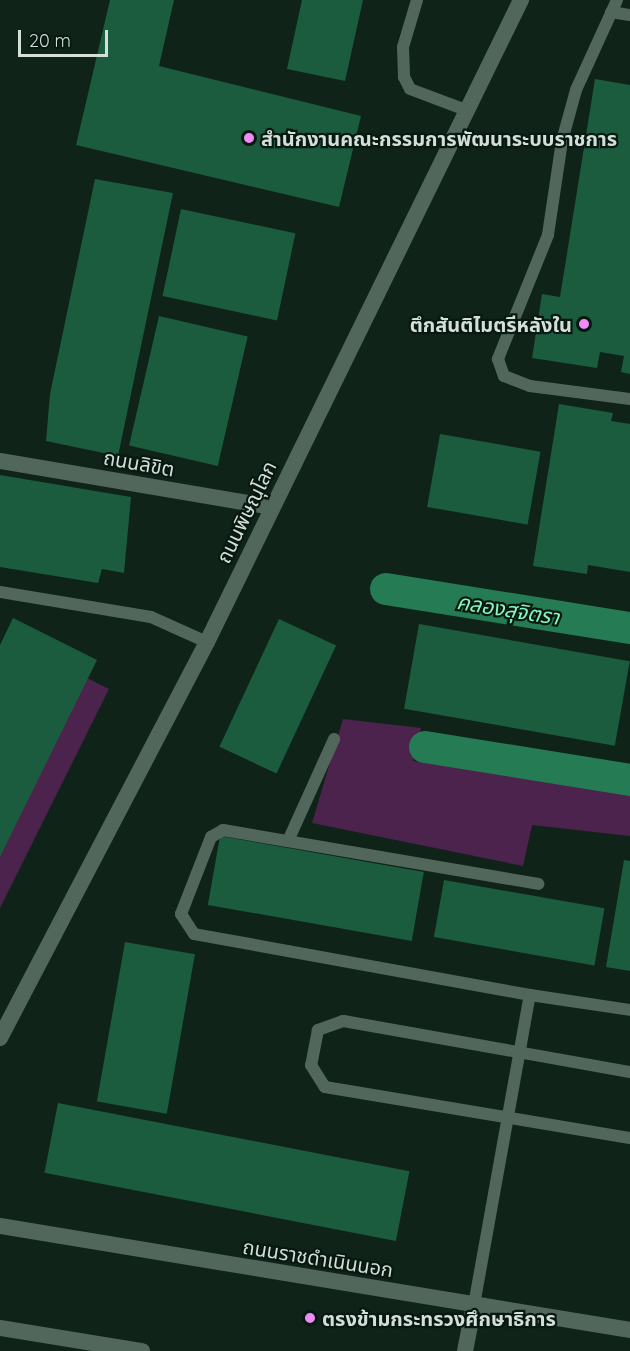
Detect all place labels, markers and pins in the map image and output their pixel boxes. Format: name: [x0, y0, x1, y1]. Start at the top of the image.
place label: สำนักงานคณะกรรมการพัฒนาระบบราชการ: [261, 126, 617, 150]
marker: สำนักงานคณะกรรมการพัฒนาระบบราชการ: [242, 131, 256, 145]
place label: ตึกสันติไมตรีหลังใน: [410, 312, 572, 336]
marker: ตึกสันติไมตรีหลังใน: [577, 317, 591, 331]
place label: ตรงข้ามกระทรวงศึกษาธิการ: [322, 1306, 556, 1330]
marker: ตรงข้ามกระทรวงศึกษาธิการ: [303, 1311, 317, 1325]

